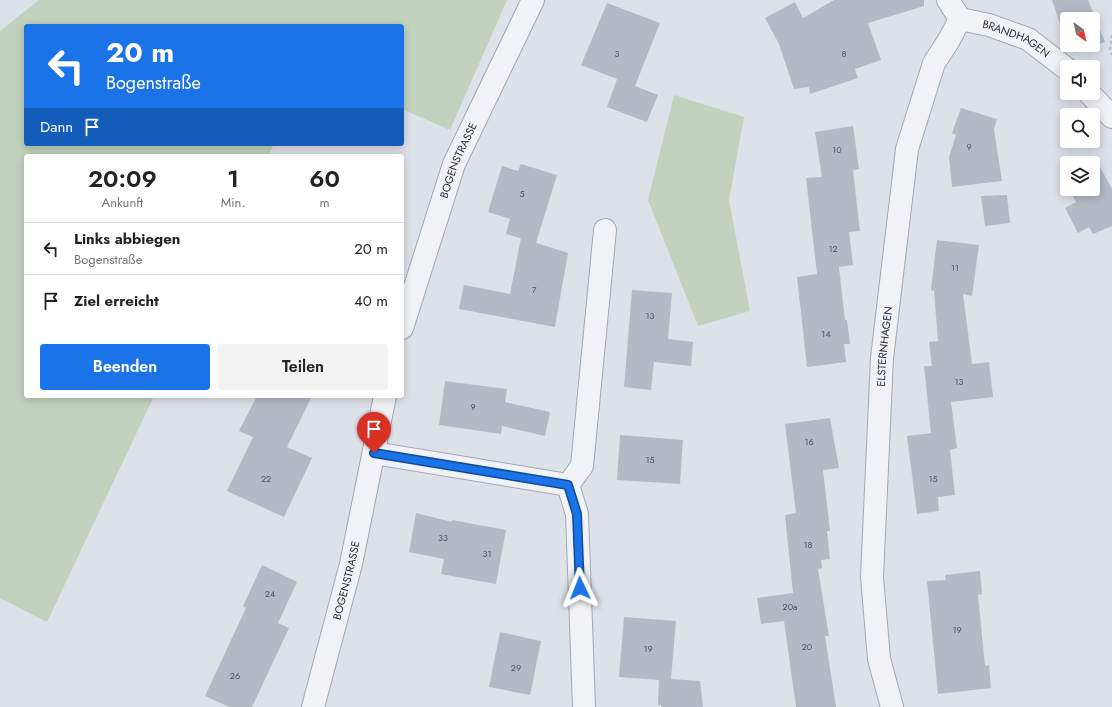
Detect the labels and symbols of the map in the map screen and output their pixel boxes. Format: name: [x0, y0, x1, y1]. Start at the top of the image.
north arrow: [1060, 12, 1100, 52]
street label: BRANDHAGEN: [981, 16, 1053, 61]
house number: 3: [615, 47, 620, 60]
house number: 8: [842, 47, 847, 60]
street label: BOGENSTRASSE: [436, 120, 481, 200]
house number: 9: [966, 140, 972, 153]
house number: 10: [832, 143, 842, 156]
house number: 5: [519, 187, 525, 200]
house number: 12: [828, 242, 838, 255]
house number: 11: [951, 261, 959, 274]
house number: 7: [532, 283, 537, 296]
street label: ELSTERNHAGEN: [873, 305, 896, 387]
house number: 13: [646, 309, 655, 322]
house number: 14: [821, 327, 831, 340]
house number: 13: [955, 375, 964, 388]
house number: 9: [470, 400, 476, 413]
pin: [357, 412, 391, 453]
house number: 16: [804, 435, 814, 448]
house number: 15: [645, 453, 655, 466]
house number: 22: [261, 472, 271, 485]
house number: 15: [928, 472, 938, 485]
house number: 33: [438, 531, 448, 544]
house number: 18: [804, 538, 813, 551]
street label: BOGENSTRASSE: [329, 539, 363, 621]
house number: 31: [483, 547, 491, 560]
position arrow: [559, 567, 601, 609]
house number: 24: [265, 587, 275, 600]
house number: 20a: [783, 600, 797, 613]
house number: 19: [952, 623, 962, 636]
house number: 20: [802, 640, 813, 653]
house number: 19: [643, 642, 653, 655]
house number: 29: [511, 661, 521, 674]
house number: 26: [230, 669, 240, 682]

